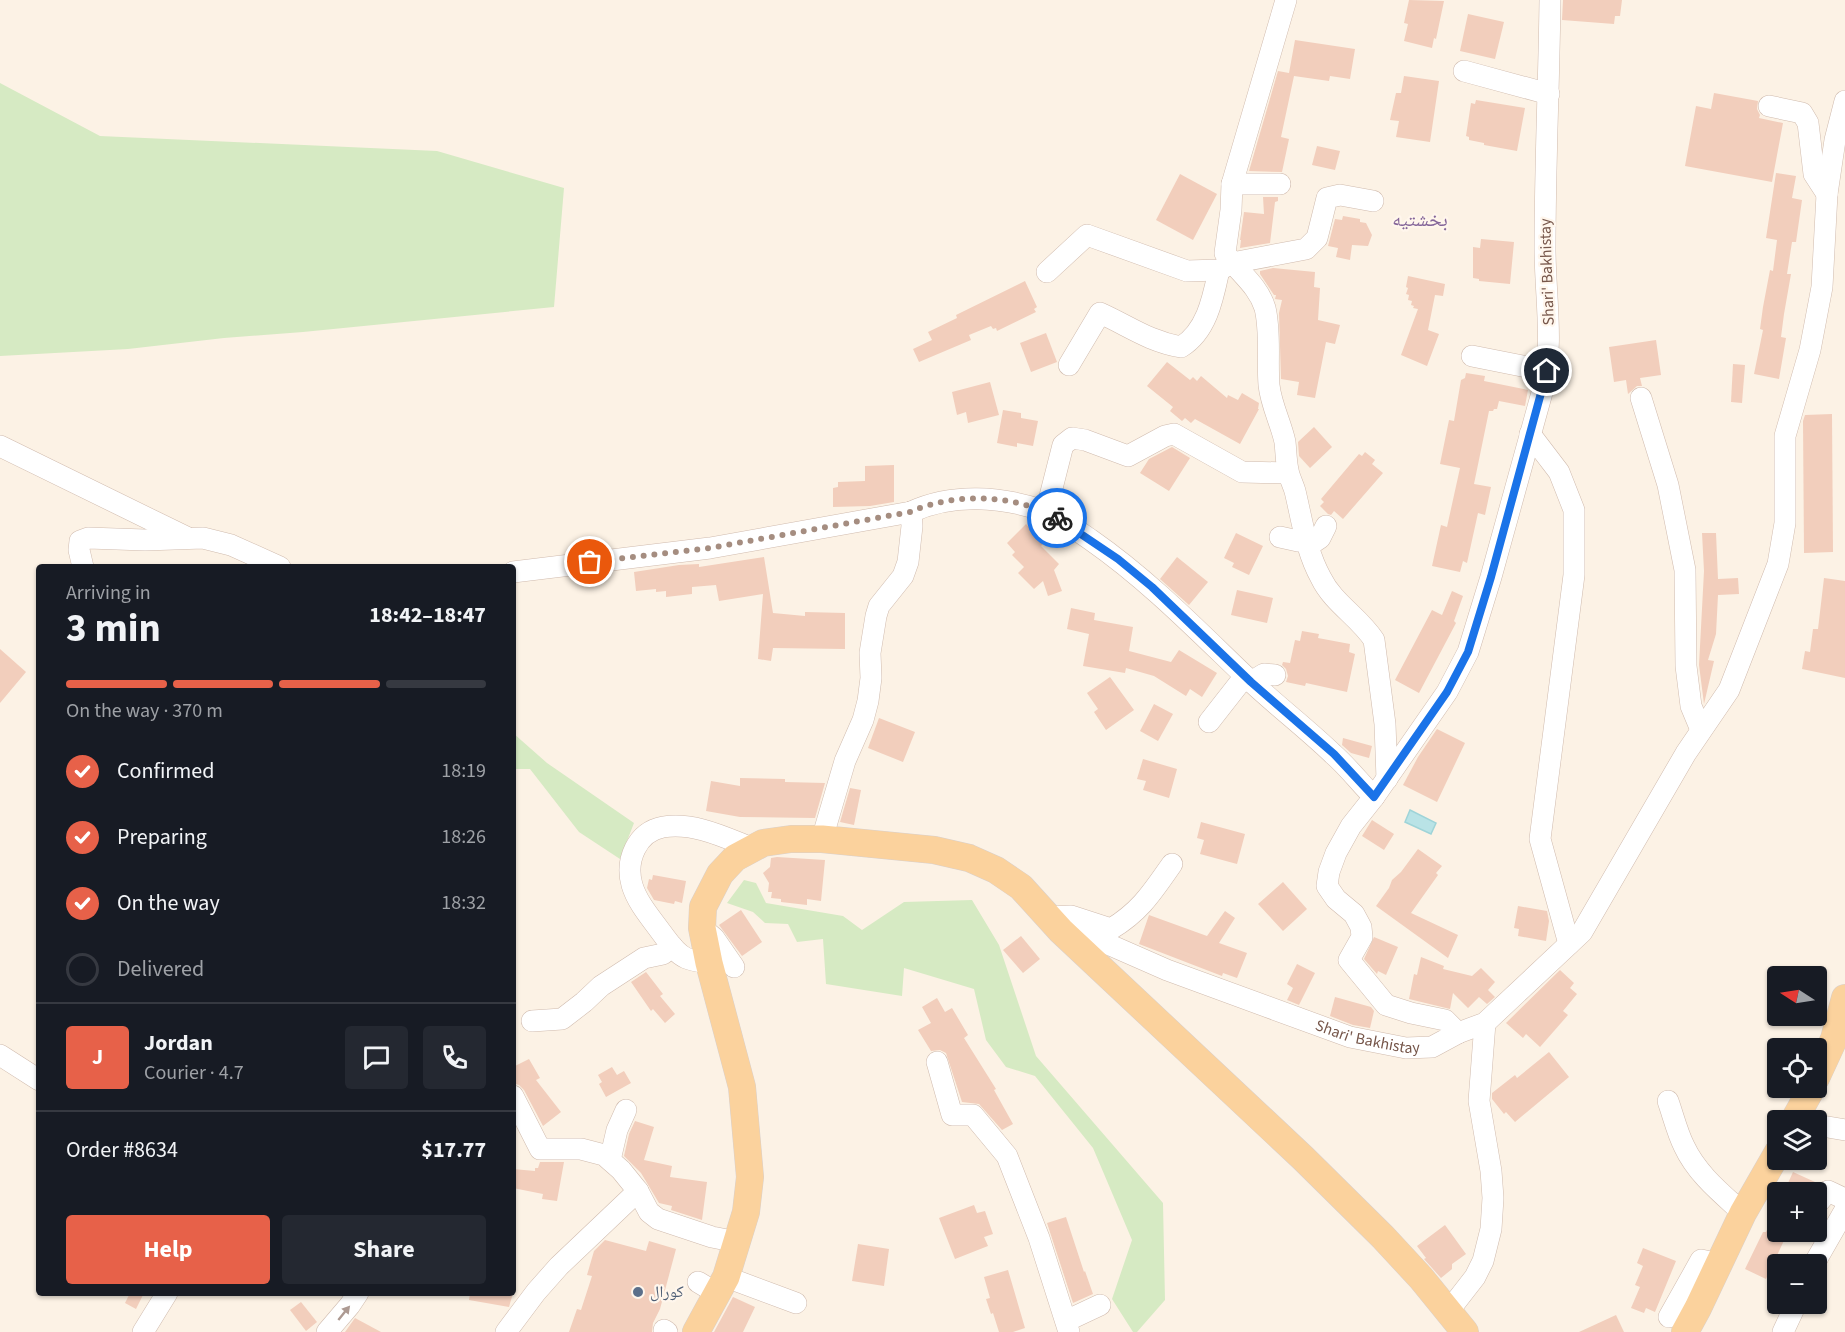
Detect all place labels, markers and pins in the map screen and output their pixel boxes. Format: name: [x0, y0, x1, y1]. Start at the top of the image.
pin: [1521, 345, 1572, 396]
pin: [564, 536, 615, 587]
place label: كورال: [650, 1281, 684, 1303]
marker: كورال: [631, 1285, 645, 1299]

